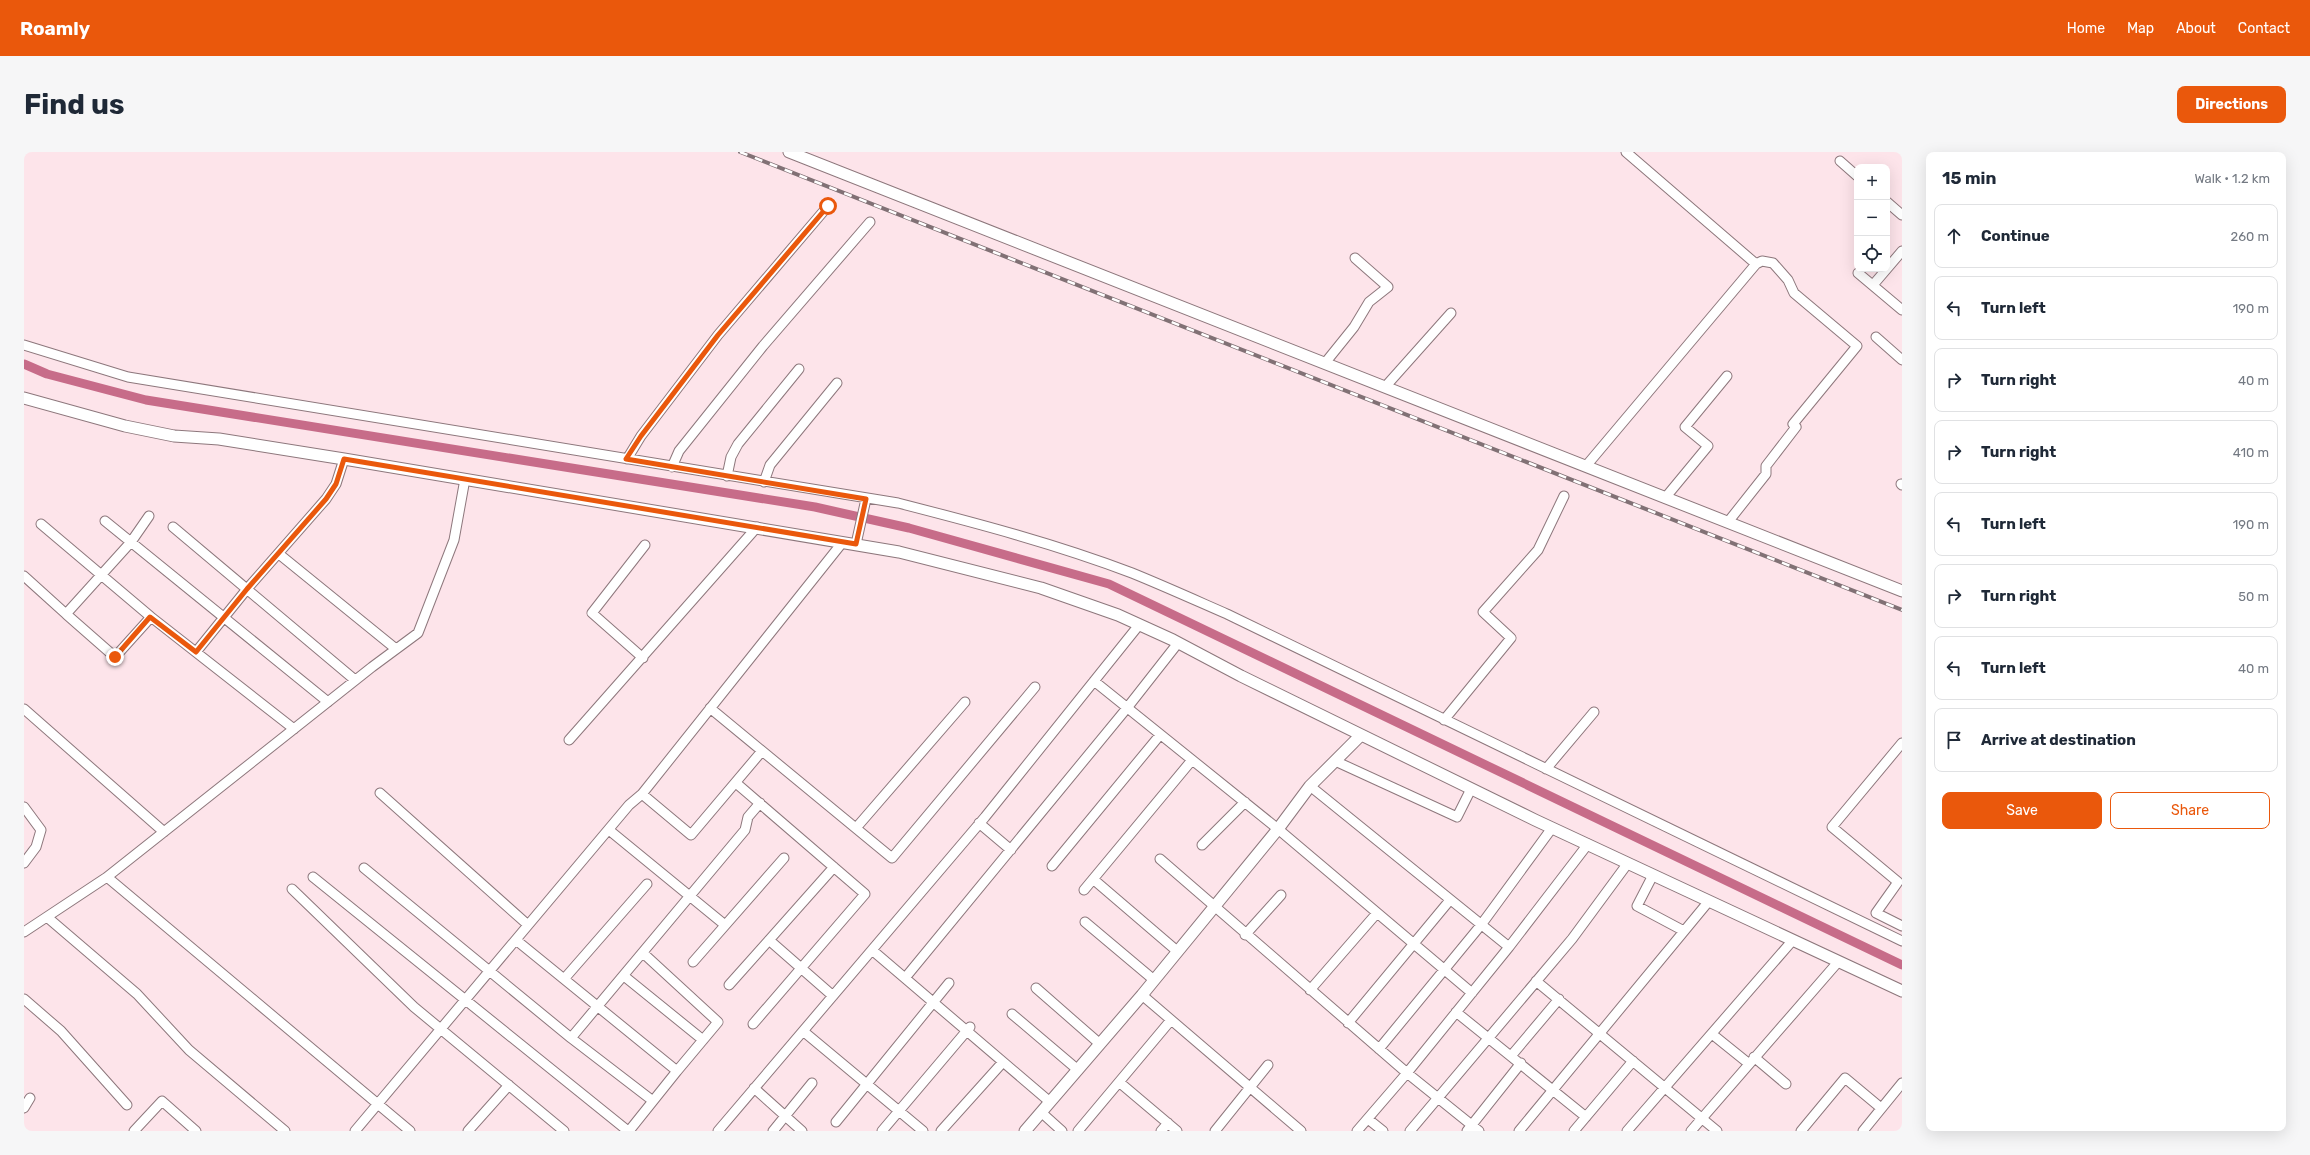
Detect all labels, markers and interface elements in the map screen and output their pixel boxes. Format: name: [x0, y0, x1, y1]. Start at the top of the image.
text: Roamly: [20, 17, 90, 40]
text: Home: [2067, 20, 2105, 37]
text: Map: [2127, 20, 2154, 37]
text: About: [2176, 20, 2216, 37]
text: Contact: [2238, 20, 2290, 37]
button: Directions: [2177, 86, 2286, 123]
text: Find us: [24, 88, 124, 121]
map controls: [1854, 164, 1890, 272]
button: +: [1854, 164, 1890, 200]
text: 15 min: [1942, 168, 1996, 188]
text: Walk · 1.2 km: [2194, 171, 2270, 186]
route start: [819, 197, 837, 215]
button: −: [1854, 200, 1890, 236]
icon: ahead: [1943, 225, 1965, 247]
text: Continue: [1981, 227, 2050, 245]
text: 260 m: [2231, 229, 2269, 244]
button: locate: [1854, 236, 1890, 272]
icon: left: [1943, 297, 1965, 319]
text: Turn left: [1981, 299, 2046, 317]
text: 190 m: [2233, 301, 2269, 316]
icon: right: [1943, 369, 1965, 391]
text: Turn right: [1981, 371, 2056, 389]
text: 40 m: [2238, 373, 2269, 388]
icon: right: [1943, 441, 1965, 463]
text: Turn right: [1981, 443, 2056, 461]
text: 410 m: [2233, 445, 2269, 460]
icon: left: [1943, 513, 1965, 535]
text: Turn left: [1981, 515, 2046, 533]
text: 190 m: [2233, 517, 2269, 532]
icon: right: [1943, 585, 1965, 607]
text: Turn right: [1981, 587, 2056, 605]
text: 50 m: [2238, 589, 2269, 604]
route end: [106, 648, 124, 666]
icon: left: [1943, 657, 1965, 679]
text: Turn left: [1981, 659, 2046, 677]
text: 40 m: [2238, 661, 2269, 676]
icon: arrive: [1943, 729, 1965, 751]
text: Arrive at destination: [1981, 731, 2136, 749]
button: Save: [1942, 792, 2102, 829]
button: Share: [2110, 792, 2270, 829]

